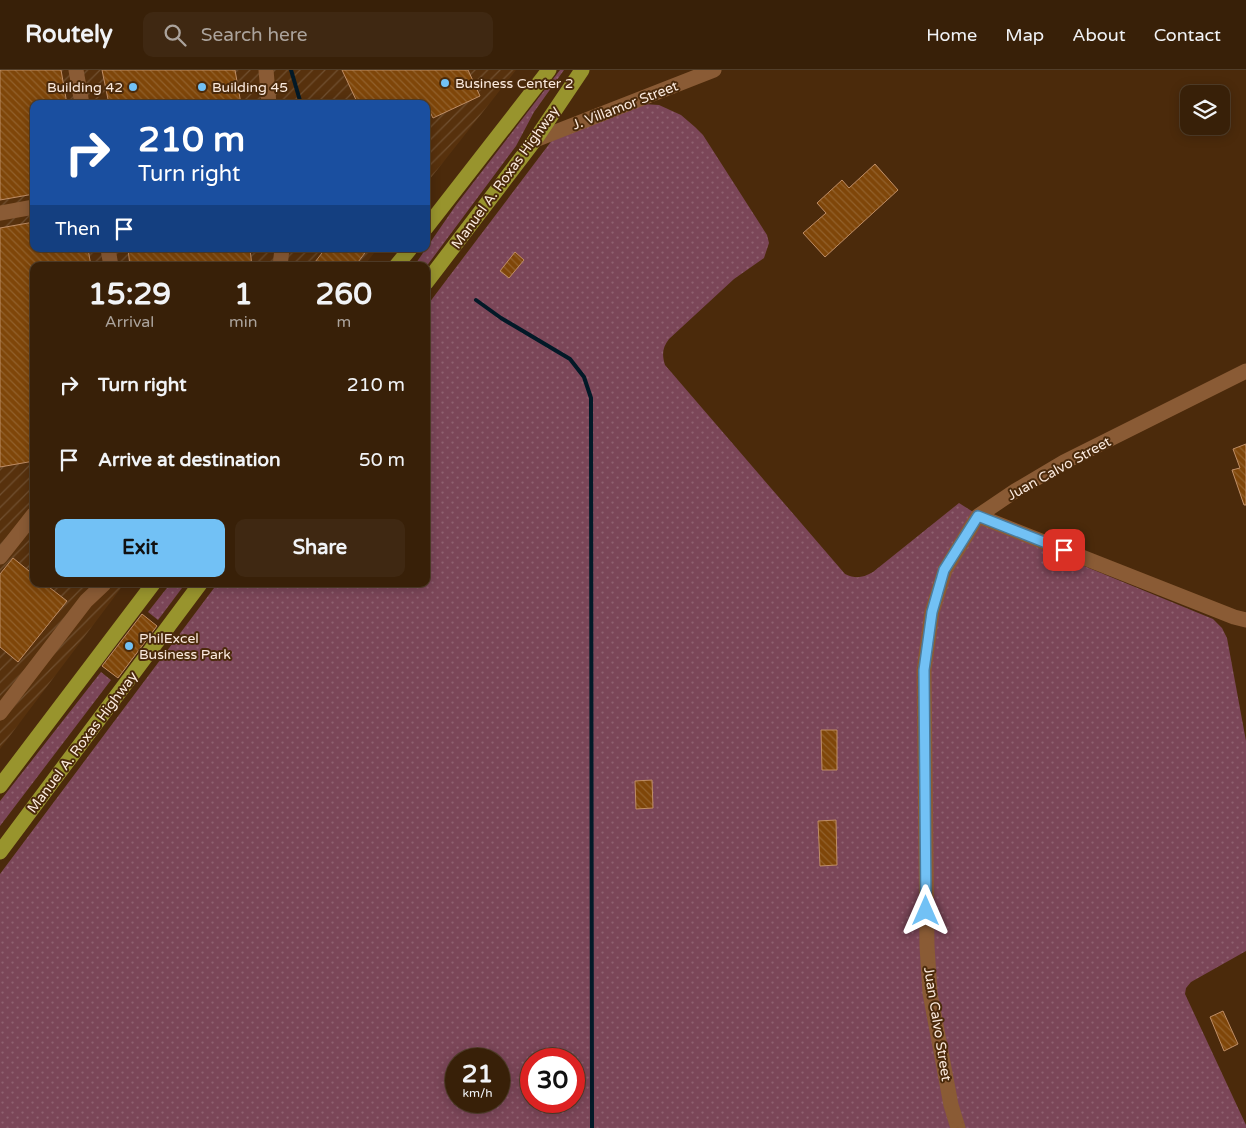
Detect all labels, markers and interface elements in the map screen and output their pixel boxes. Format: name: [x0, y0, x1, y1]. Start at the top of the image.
search box: [143, 12, 493, 57]
text: Routely: [25, 20, 113, 49]
icon: search: [161, 21, 189, 49]
text: Search here: [201, 24, 308, 46]
text: Home: [926, 24, 977, 46]
text: Map: [1005, 24, 1044, 46]
text: About: [1072, 24, 1126, 46]
text: Contact: [1154, 24, 1221, 46]
place label: Business Center 2: [455, 75, 574, 92]
marker: Business Center 2: [439, 77, 451, 89]
street label: J. Villamor Street: [570, 77, 681, 133]
place label: Building 42: [47, 79, 123, 96]
place label: Building 45: [212, 79, 288, 96]
marker: Building 42: [127, 81, 139, 93]
marker: Building 45: [196, 81, 208, 93]
map controls: [1180, 85, 1230, 135]
button: layers: [1180, 85, 1230, 135]
street label: Manuel A. Roxas Highway: [448, 102, 563, 252]
text: 210 m: [138, 119, 245, 161]
icon: right: [55, 120, 120, 185]
text: Turn right: [138, 161, 240, 187]
icon: arrive: [110, 215, 138, 243]
text: Then: [55, 218, 100, 240]
text: 15:29: [88, 276, 171, 313]
text: 1: [234, 276, 253, 313]
text: 260: [316, 276, 372, 313]
text: Arrival: [105, 312, 154, 332]
text: min: [229, 312, 258, 332]
text: m: [336, 312, 351, 332]
icon: right: [55, 371, 83, 399]
text: Turn right: [98, 374, 186, 396]
text: 210 m: [347, 374, 405, 396]
street label: Juan Calvo Street: [1005, 433, 1115, 504]
icon: arrive: [55, 446, 83, 474]
text: Arrive at destination: [98, 449, 281, 471]
text: 50 m: [359, 449, 405, 471]
button: Exit: [55, 519, 225, 577]
button: Share: [235, 519, 405, 577]
pin: [1043, 529, 1085, 571]
icon: arrive: [1050, 536, 1078, 564]
place label: PhilExcel Business Park: [139, 630, 231, 663]
marker: PhilExcel Business Park: [123, 640, 135, 652]
street label: Manuel A. Roxas Highway: [24, 668, 141, 816]
position arrow: [899, 884, 951, 936]
street label: Juan Calvo Street: [920, 966, 955, 1083]
speed limit sign: 30: [520, 1048, 585, 1113]
text: 21: [462, 1059, 493, 1089]
text: km/h: [462, 1086, 493, 1100]

